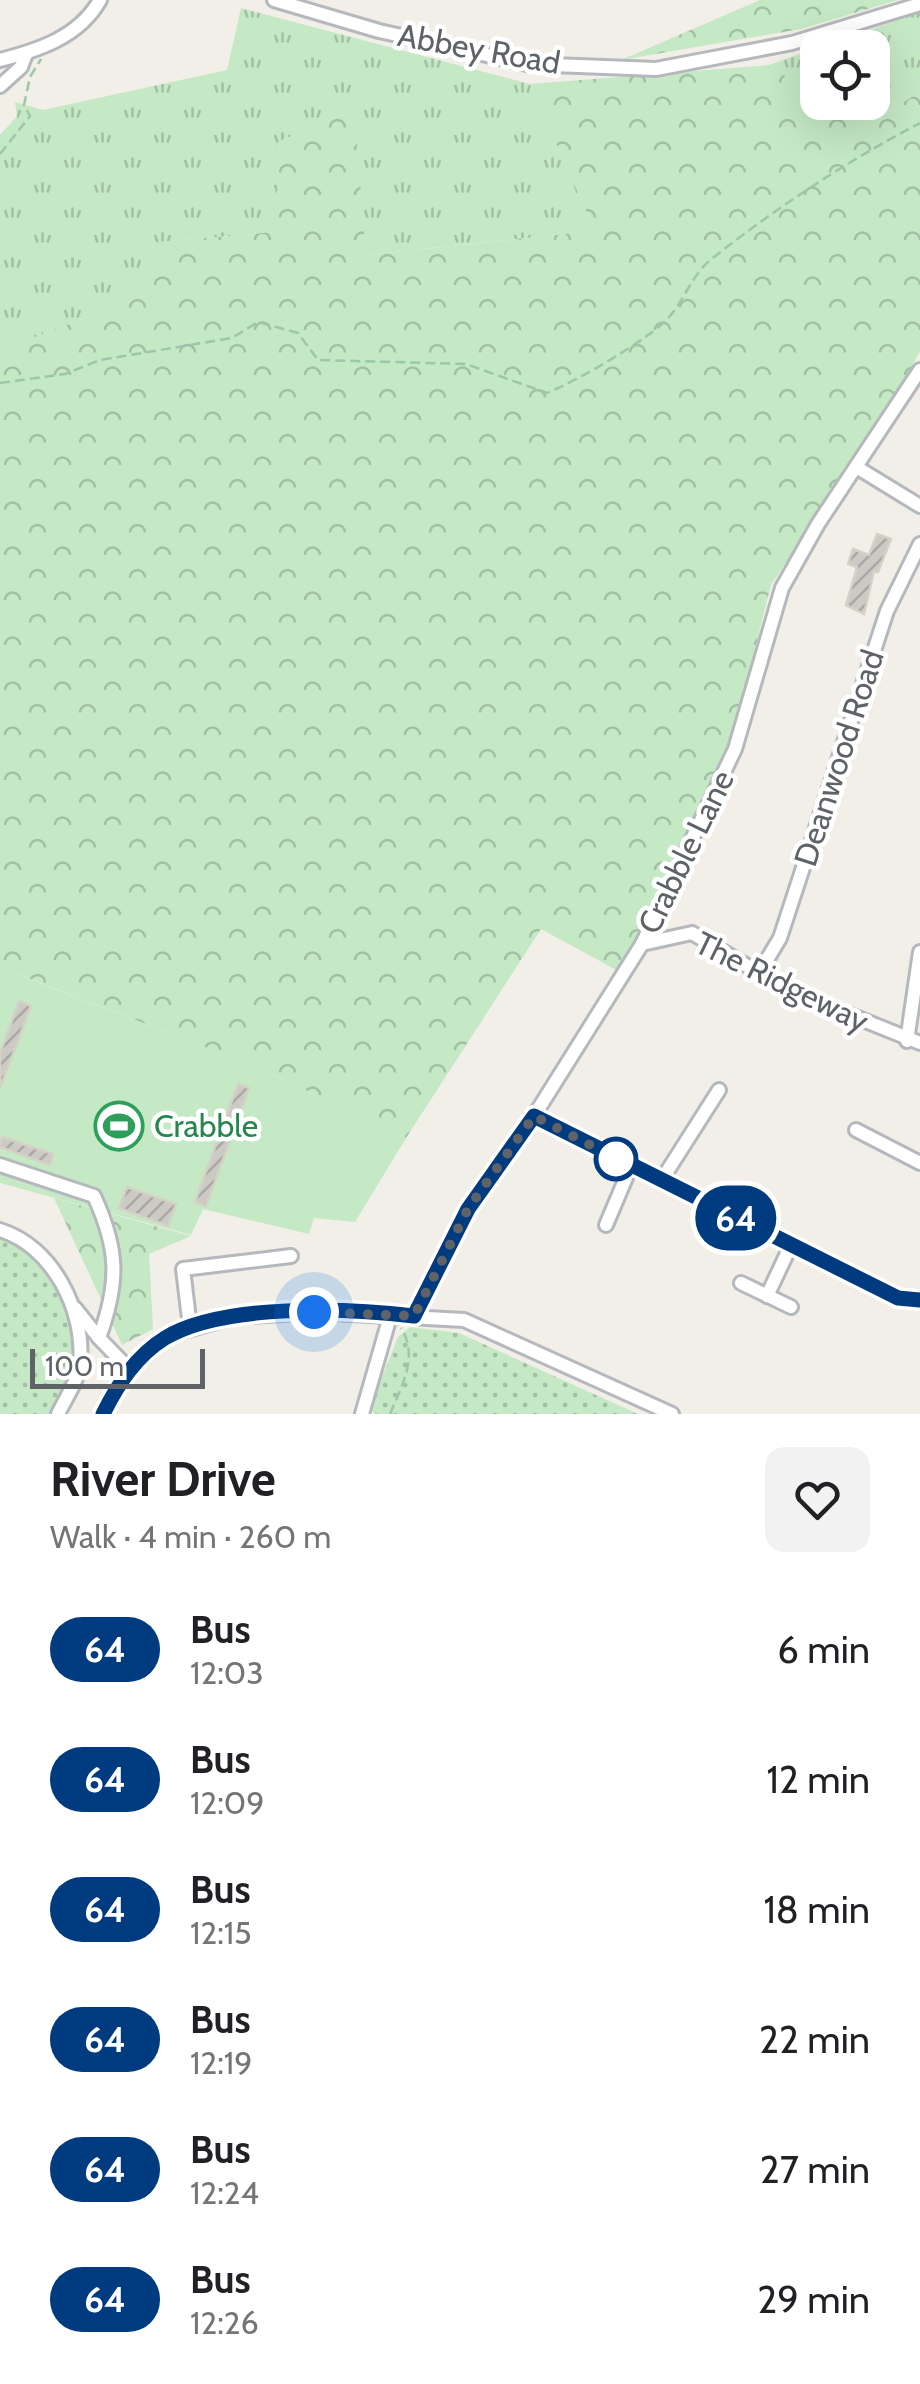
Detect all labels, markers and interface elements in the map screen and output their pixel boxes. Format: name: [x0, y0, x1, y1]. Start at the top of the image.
street label: Abbey Road: [395, 15, 563, 82]
map controls: [800, 30, 890, 120]
button: locate: [800, 30, 890, 120]
street label: Deanwood Road: [785, 645, 892, 871]
street label: Crabble Lane: [629, 764, 742, 940]
street label: The Ridgeway: [689, 923, 875, 1040]
sports icon: Crabble: [93, 1100, 145, 1152]
place label: Crabble: [154, 1106, 258, 1145]
unlabelled marker: [595, 1138, 637, 1180]
line badge: 64: [691, 1186, 781, 1250]
text: 64: [715, 1197, 757, 1240]
your location: [289, 1287, 339, 1337]
scale bar: [30, 1344, 205, 1388]
text: 100 m: [45, 1349, 124, 1383]
button: heart: [765, 1447, 870, 1552]
text: River Drive: [50, 1450, 276, 1508]
text: Walk · 4 min · 260 m: [50, 1517, 331, 1556]
text: Bus: [190, 1606, 251, 1653]
text: 6 min: [777, 1626, 870, 1673]
text: 64: [84, 1628, 126, 1671]
text: 12:03: [190, 1653, 264, 1692]
text: Bus: [190, 1736, 251, 1783]
text: 12 min: [767, 1756, 870, 1803]
text: 64: [84, 1758, 126, 1801]
text: 12:09: [190, 1783, 264, 1822]
text: Bus: [190, 1866, 251, 1913]
text: 18 min: [763, 1886, 870, 1933]
text: 64: [84, 1888, 126, 1931]
text: 12:15: [190, 1913, 252, 1952]
text: Bus: [190, 1996, 251, 2043]
text: 22 min: [759, 2016, 870, 2063]
text: 64: [84, 2018, 126, 2061]
text: 12:19: [190, 2043, 252, 2082]
text: Bus: [190, 2126, 251, 2173]
text: 27 min: [760, 2146, 870, 2193]
text: 64: [84, 2148, 126, 2191]
text: 12:24: [190, 2173, 259, 2212]
text: Bus: [190, 2256, 251, 2303]
text: 29 min: [757, 2276, 870, 2323]
text: 64: [84, 2278, 126, 2321]
text: 12:26: [190, 2303, 259, 2342]

